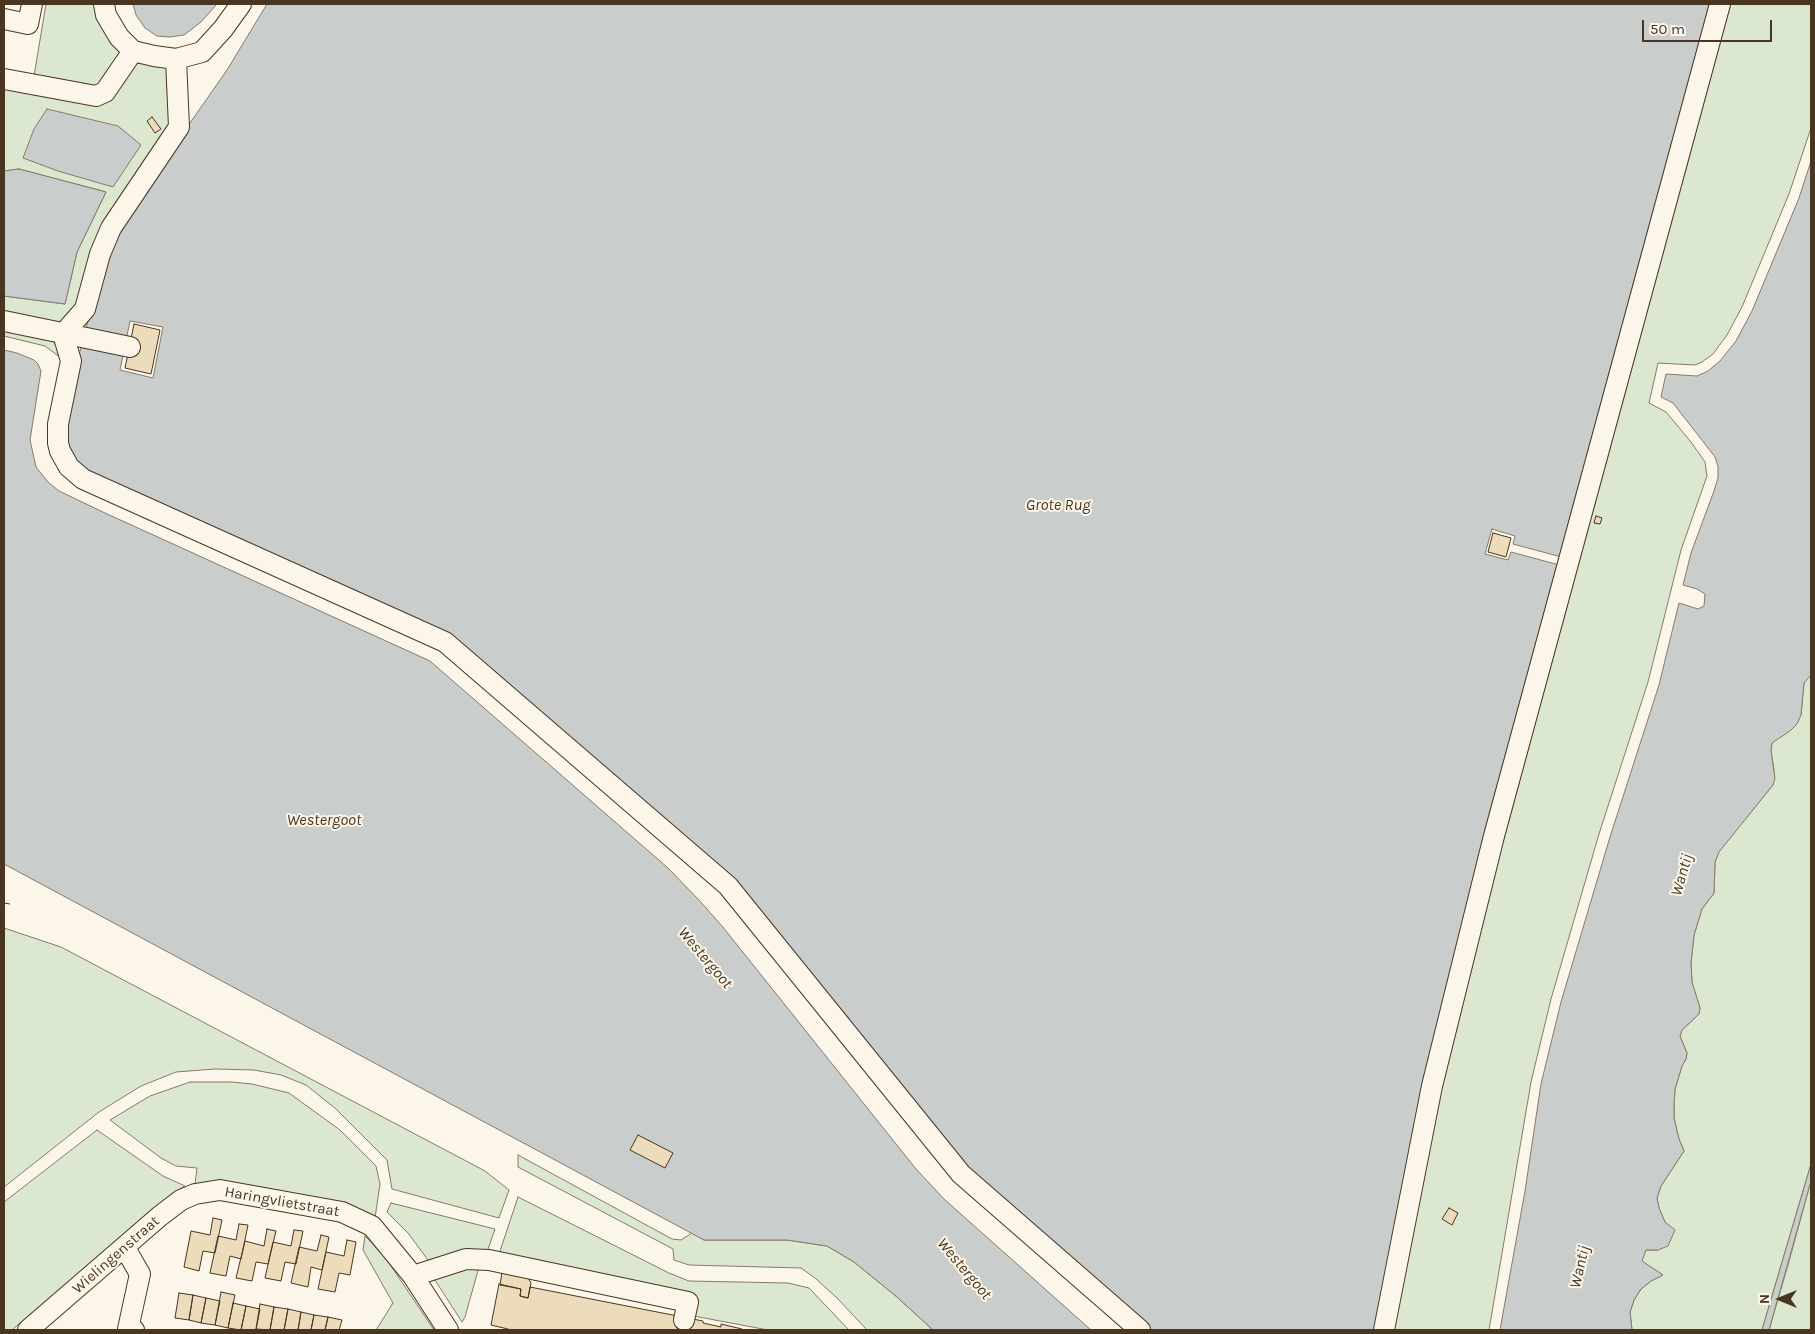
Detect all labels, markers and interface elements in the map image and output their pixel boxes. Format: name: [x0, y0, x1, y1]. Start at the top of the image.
scale bar: [1645, 10, 1775, 42]
text: 50 m: [1650, 20, 1685, 38]
water label: Grote Rug: [1026, 495, 1090, 515]
water label: Westergoot: [287, 810, 361, 830]
water label: Wantij: [1667, 851, 1697, 899]
water label: Westergoot: [674, 923, 736, 993]
street label: Haringvlietstraat: [223, 1183, 341, 1221]
street label: Wielingenstraat: [69, 1212, 163, 1298]
water label: Westergoot: [933, 1234, 995, 1304]
water label: Wantij: [1566, 1244, 1594, 1290]
north arrow: [1755, 1274, 1805, 1324]
text: N: [1756, 1294, 1773, 1304]

